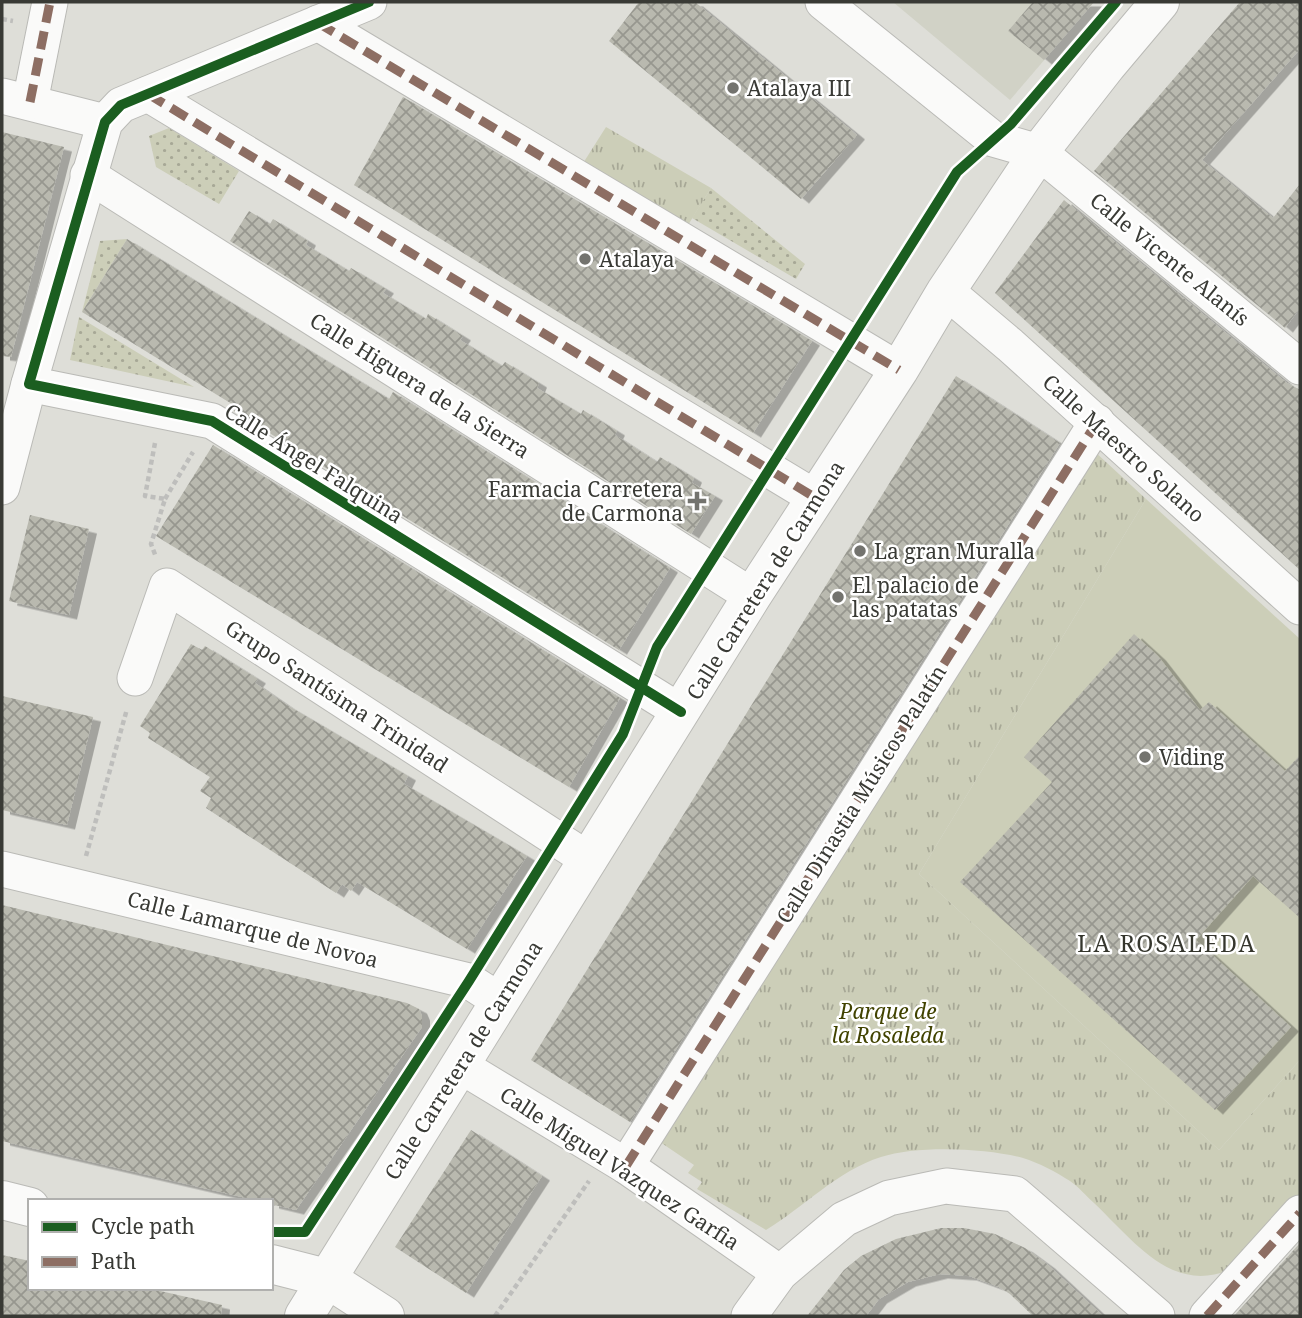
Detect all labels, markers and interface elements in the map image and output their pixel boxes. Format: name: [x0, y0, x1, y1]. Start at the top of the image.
place label: Atalaya III: [747, 74, 851, 102]
marker: Atalaya III: [725, 80, 741, 96]
street label: Calle Vicente Alanís: [1084, 186, 1256, 332]
place label: Atalaya: [599, 245, 675, 273]
marker: Atalaya: [577, 251, 593, 267]
street label: Calle Higuera de la Sierra: [305, 306, 535, 464]
street label: Calle Maestro Solano: [1037, 368, 1211, 528]
street label: Calle Ángel Falquina: [219, 397, 409, 529]
street label: Calle Carretera de Carmona: [680, 455, 850, 705]
place label: Farmacia Carretera de Carmona: [488, 475, 683, 527]
marker: Farmacia Carretera de Carmona: [689, 493, 705, 509]
place label: La gran Muralla: [874, 537, 1035, 565]
marker: La gran Muralla: [852, 543, 868, 559]
place label: El palacio de las patatas: [852, 571, 979, 623]
marker: El palacio de las patatas: [830, 589, 846, 605]
street label: Grupo Santísima Trinidad: [220, 613, 454, 779]
street label: Calle Dinastia Músicos Palatín: [770, 659, 952, 929]
place label: Viding: [1159, 743, 1225, 771]
marker: Viding: [1137, 749, 1153, 765]
street label: Calle Lamarque de Novoa: [125, 884, 381, 974]
district label: LA ROSALEDA: [1077, 927, 1257, 959]
street label: Calle Carretera de Carmona: [378, 935, 548, 1185]
park label: Parque de la Rosaleda: [832, 997, 945, 1049]
street label: Calle Miguel Vazquez Garfia: [495, 1080, 745, 1256]
legend: [28, 1199, 273, 1290]
text: Cycle path: [91, 1212, 195, 1240]
text: Path: [91, 1247, 136, 1275]

